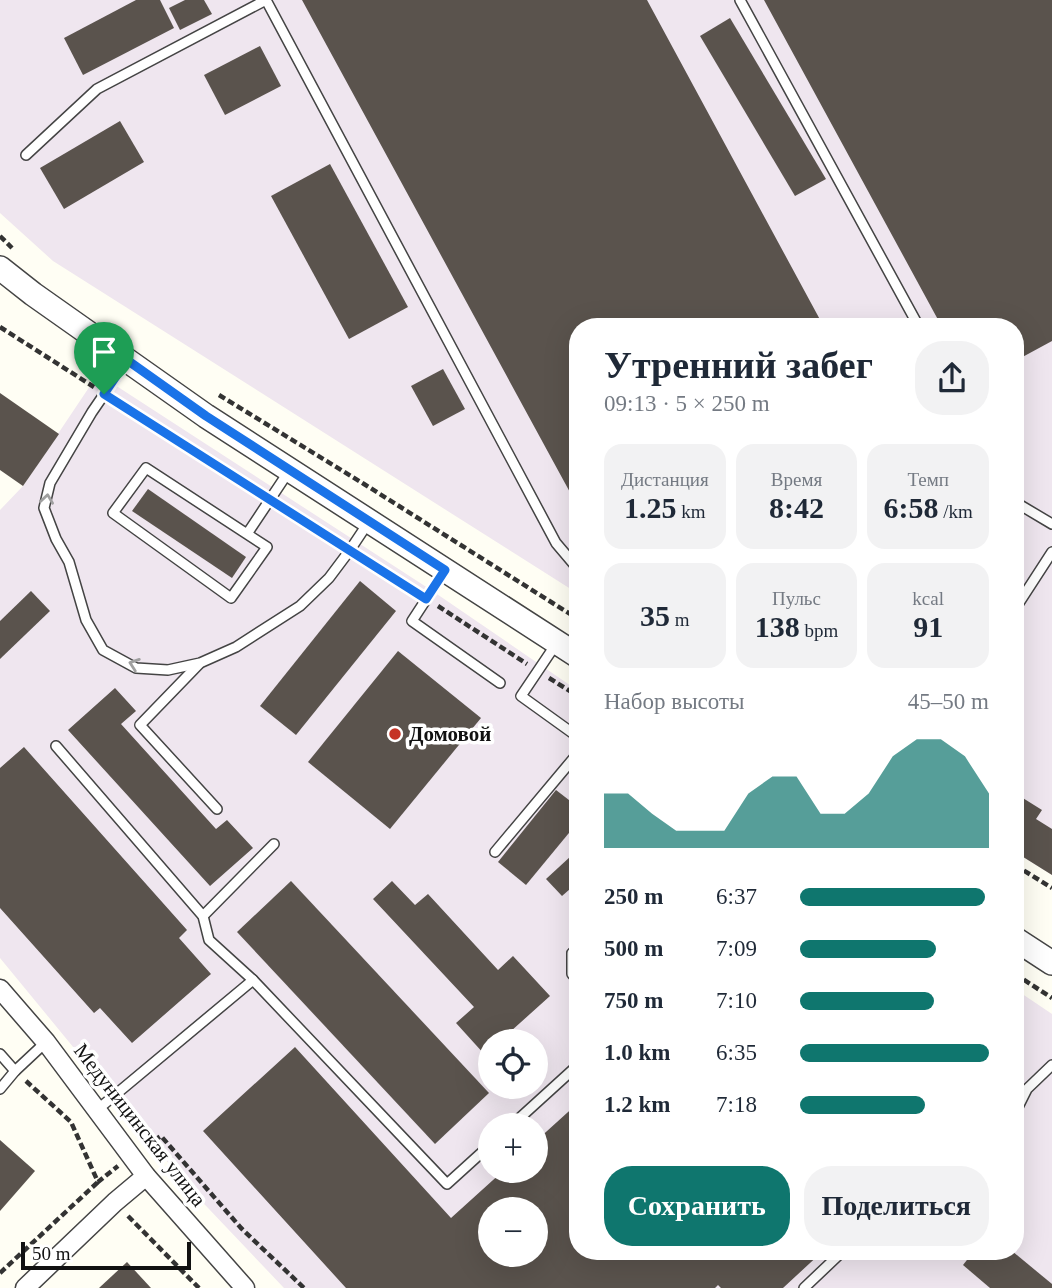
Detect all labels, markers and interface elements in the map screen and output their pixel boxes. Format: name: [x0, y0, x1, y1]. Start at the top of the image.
pin: [74, 322, 134, 394]
icon: arrive: [85, 333, 123, 371]
button: share: [915, 341, 989, 415]
text: Утренний забег: [604, 344, 873, 386]
text: 09:13 · 5 × 250 m: [604, 391, 770, 416]
text: Дистанция: [621, 469, 709, 490]
text: Время: [771, 469, 822, 490]
text: Темп: [907, 469, 949, 490]
text: 1.25: [624, 491, 677, 524]
text: 8:42: [769, 491, 824, 524]
text: 6:58: [884, 491, 939, 524]
one-way arrow: [40, 493, 55, 505]
text: km: [677, 501, 706, 522]
text: /km: [939, 501, 973, 522]
text: Пульс: [772, 588, 821, 609]
text: kcal: [912, 588, 944, 609]
text: 35: [640, 599, 670, 632]
text: m: [670, 609, 690, 630]
text: 138: [755, 610, 800, 643]
text: 91: [913, 610, 943, 643]
text: bpm: [800, 620, 838, 641]
one-way arrow: [128, 658, 141, 672]
text: Набор высоты: [604, 689, 745, 714]
text: 45–50 m: [908, 689, 989, 714]
place label: Домовой: [409, 722, 491, 746]
marker: Домовой: [387, 726, 403, 742]
text: 250 m: [604, 884, 663, 909]
text: 6:37: [716, 884, 757, 909]
text: 500 m: [604, 936, 663, 961]
text: 7:09: [716, 936, 757, 961]
text: 750 m: [604, 988, 663, 1013]
text: 7:10: [716, 988, 757, 1013]
map controls: [478, 1029, 548, 1267]
button: locate: [478, 1029, 548, 1099]
street label: Медуницинская улица: [69, 1039, 211, 1212]
text: 1.0 km: [604, 1040, 670, 1065]
text: 6:35: [716, 1040, 757, 1065]
text: 1.2 km: [604, 1092, 670, 1117]
text: 7:18: [716, 1092, 757, 1117]
button: +: [478, 1113, 548, 1183]
button: Сохранить: [604, 1166, 790, 1246]
button: Поделиться: [804, 1166, 989, 1246]
button: −: [478, 1197, 548, 1267]
scale bar: [21, 1239, 191, 1271]
text: 50 m: [32, 1243, 71, 1264]

